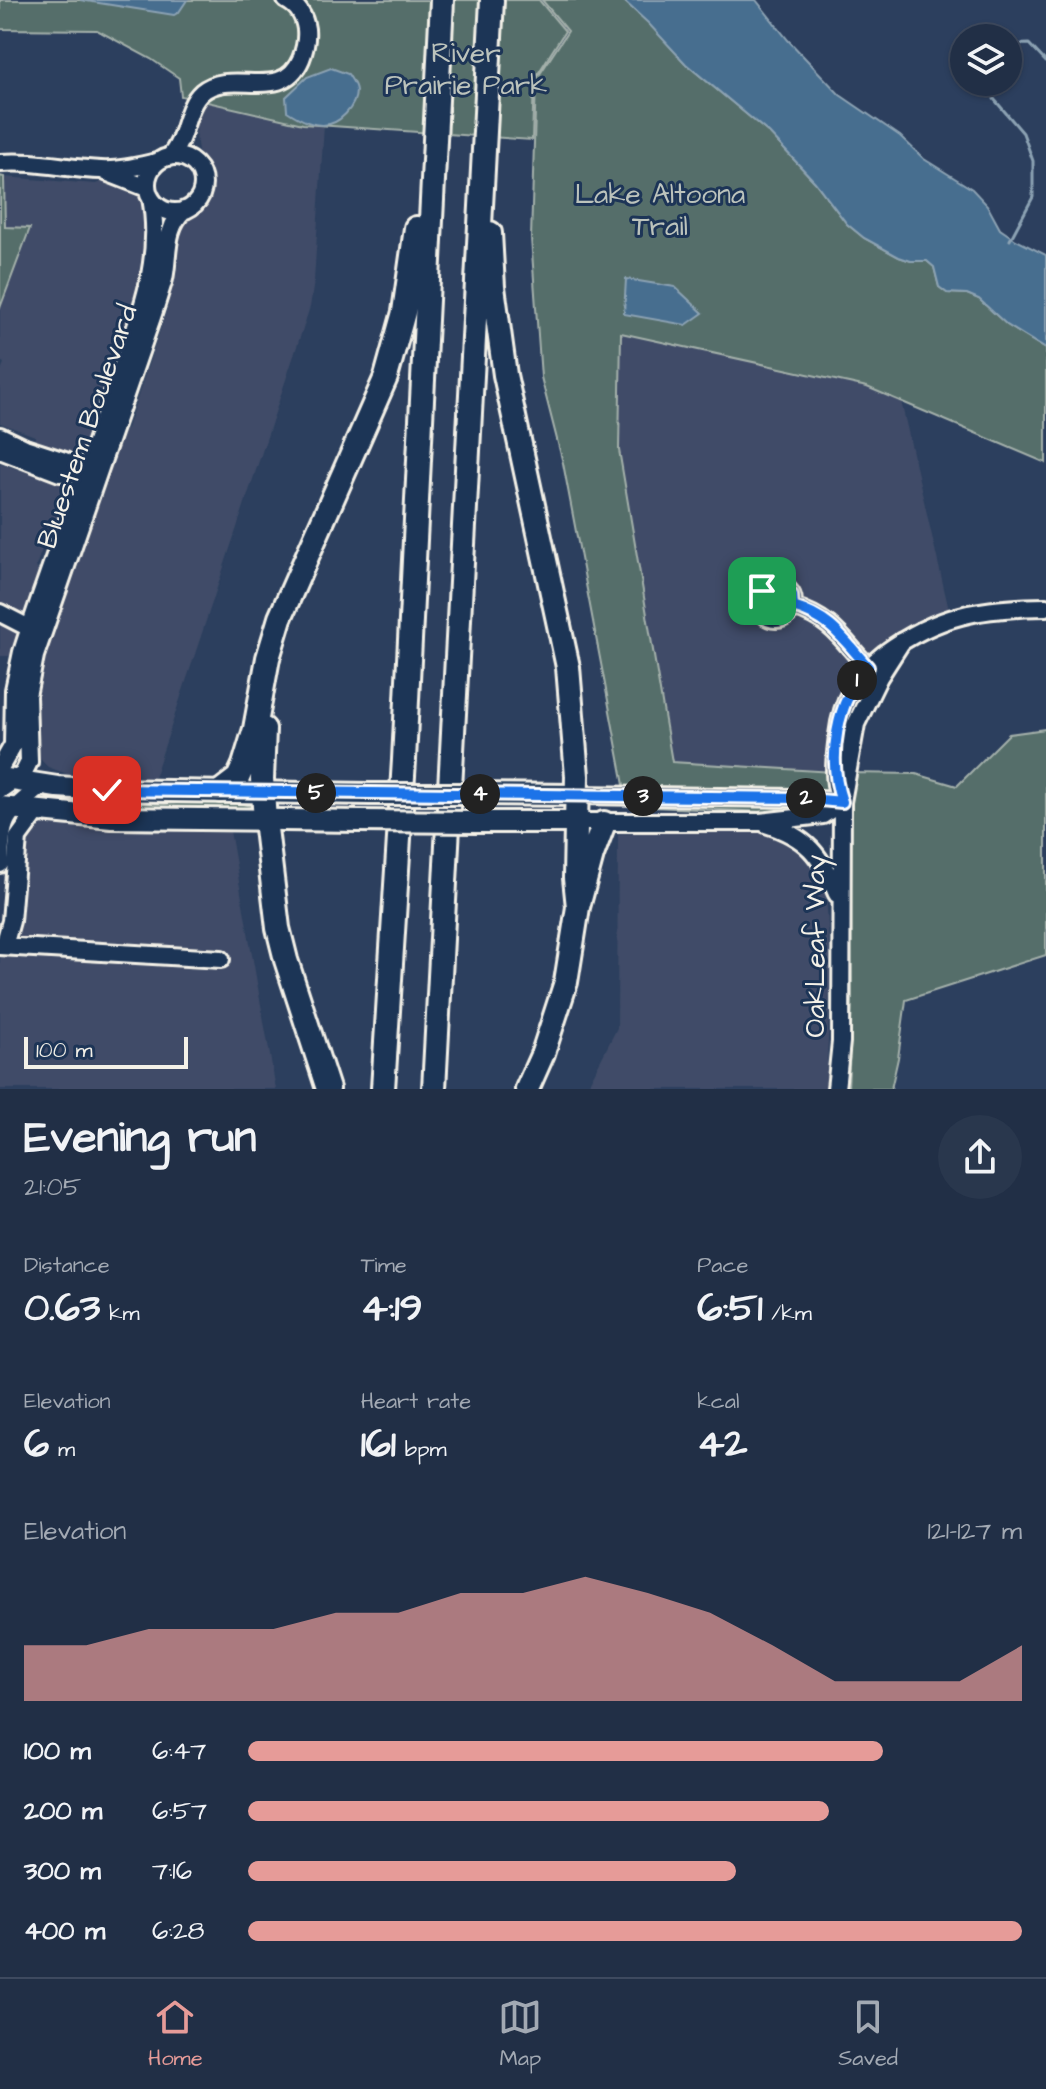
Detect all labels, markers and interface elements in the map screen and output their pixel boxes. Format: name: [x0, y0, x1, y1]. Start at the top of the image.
map controls: [950, 24, 1022, 96]
button: layers: [950, 24, 1022, 96]
park label: River Prairie Park: [385, 34, 547, 105]
park label: Lake Altoona Trail: [575, 175, 745, 246]
street label: Bluestem Boulevard: [27, 299, 147, 553]
pin: [728, 557, 796, 625]
icon: arrive: [740, 569, 784, 613]
pin: 1: [837, 660, 877, 700]
text: 1: [856, 664, 858, 695]
pin: [73, 756, 141, 824]
icon: check: [85, 768, 129, 812]
pin: 5: [296, 773, 336, 813]
pin: 4: [460, 774, 500, 814]
pin: 3: [623, 776, 663, 816]
text: 5: [308, 777, 324, 808]
text: 4: [473, 778, 487, 809]
pin: 2: [786, 778, 826, 818]
text: 3: [637, 780, 649, 811]
text: 2: [800, 782, 812, 813]
street label: OakLeaf Way: [796, 855, 837, 1037]
scale bar: [24, 1033, 188, 1069]
text: 100 m: [36, 1035, 93, 1066]
text: Evening run: [24, 1108, 256, 1169]
button: share: [938, 1115, 1022, 1199]
text: 21:05: [24, 1169, 81, 1205]
text: Distance: [24, 1250, 110, 1281]
text: Time: [361, 1250, 407, 1281]
text: Pace: [697, 1250, 748, 1281]
text: 0.63: [24, 1281, 100, 1336]
text: 4:19: [361, 1281, 422, 1336]
text: 6:51: [697, 1281, 763, 1336]
text: km: [100, 1298, 140, 1329]
text: /km: [763, 1298, 812, 1329]
text: Elevation: [24, 1386, 111, 1417]
text: Heart rate: [361, 1386, 471, 1417]
text: kcal: [697, 1386, 739, 1417]
text: 6: [24, 1417, 49, 1472]
text: 161: [361, 1417, 396, 1472]
text: 42: [697, 1417, 747, 1472]
text: m: [49, 1434, 75, 1465]
text: bpm: [396, 1434, 447, 1465]
text: Elevation: [24, 1513, 126, 1549]
text: 121–127 m: [928, 1513, 1022, 1549]
text: 100 m: [24, 1733, 91, 1769]
text: 6:47: [152, 1733, 206, 1769]
text: 200 m: [24, 1793, 102, 1829]
text: 6:57: [152, 1793, 207, 1829]
text: 300 m: [24, 1853, 101, 1889]
text: 7:16: [152, 1853, 192, 1889]
text: 400 m: [24, 1913, 105, 1949]
text: 6:28: [152, 1913, 204, 1949]
tab: Home: [148, 1995, 203, 2074]
tab: Map: [498, 1995, 542, 2074]
tab: Saved: [838, 1995, 898, 2074]

